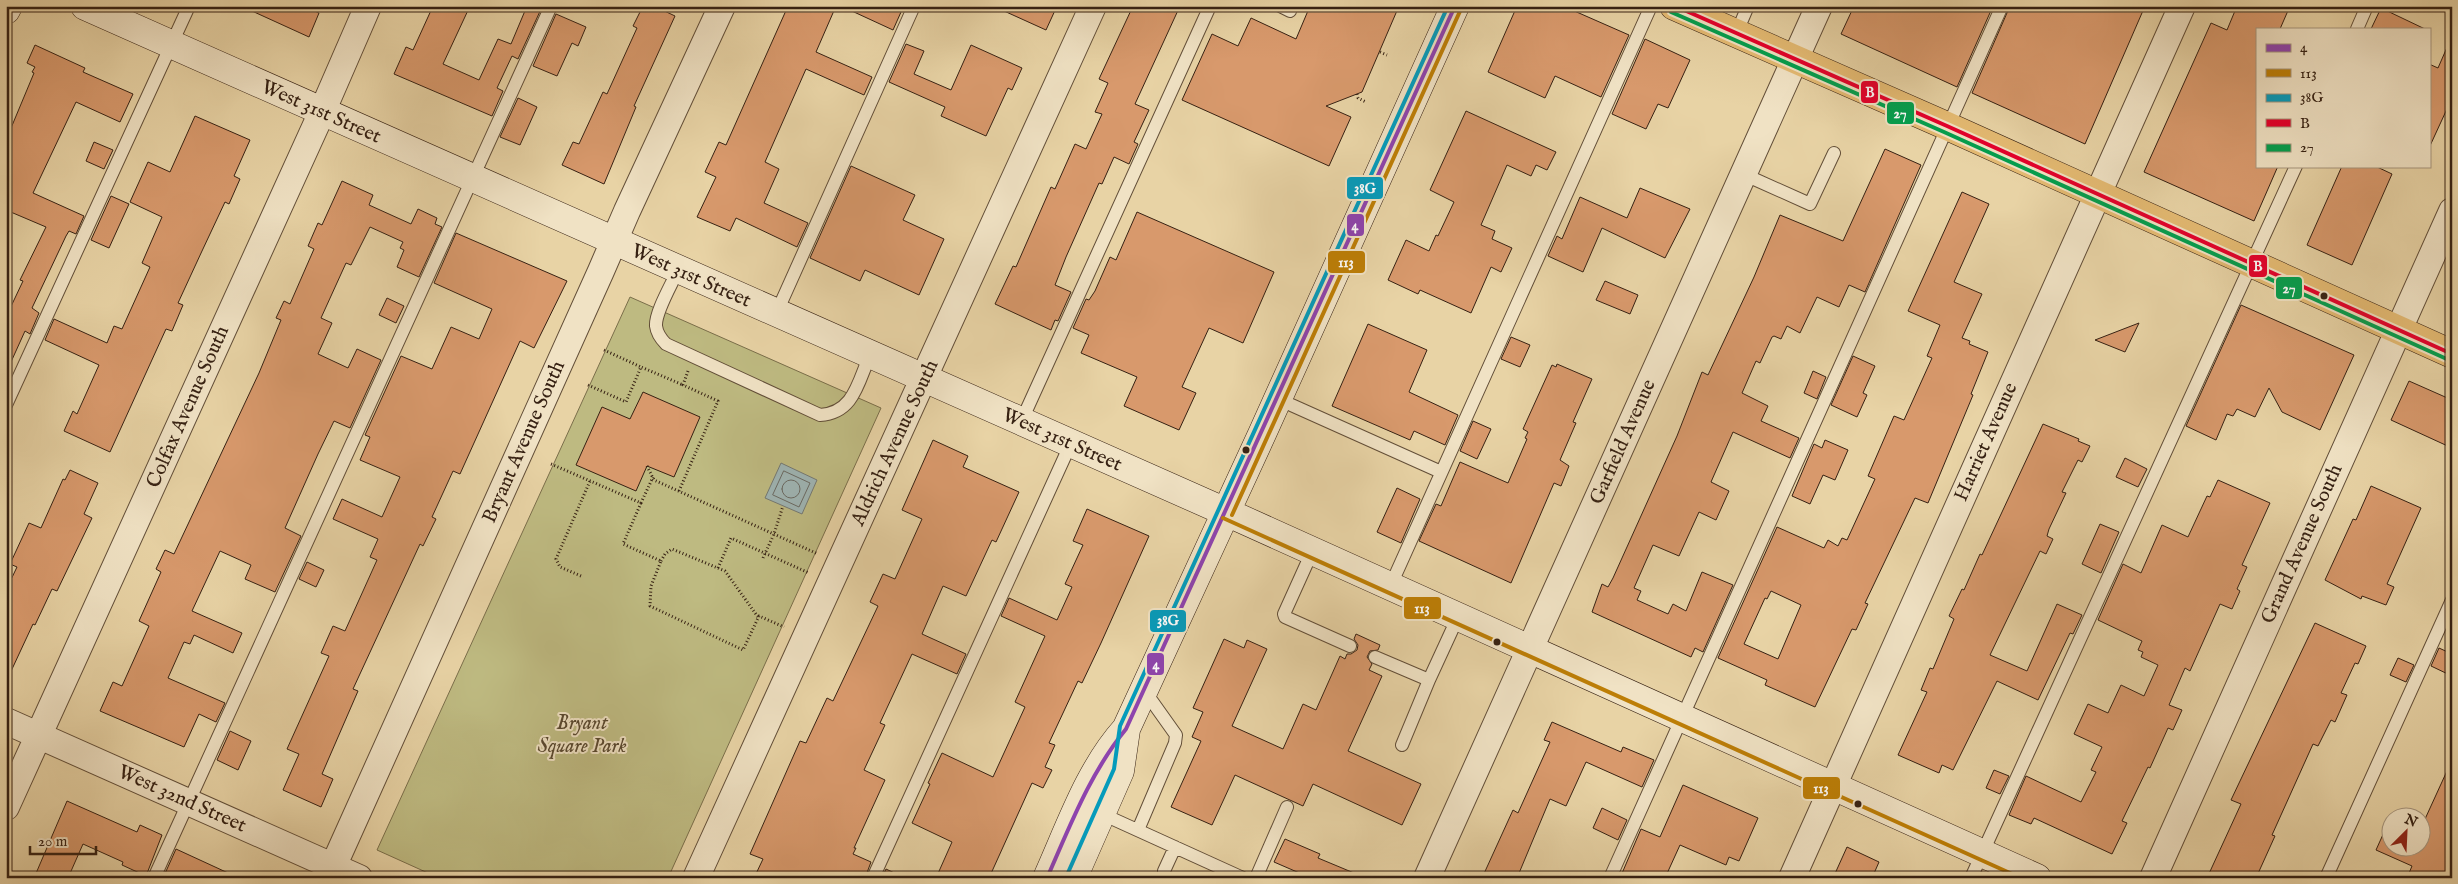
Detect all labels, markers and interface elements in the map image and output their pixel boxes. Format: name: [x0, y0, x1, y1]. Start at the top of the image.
legend: [2256, 28, 2430, 168]
text: 4: [2300, 38, 2308, 57]
text: 113: [2300, 64, 2317, 83]
street label: West 31st Street: [257, 74, 385, 150]
line badge: B: [1860, 80, 1879, 104]
text: B: [1865, 84, 1875, 102]
text: 38G: [2300, 88, 2323, 107]
line badge: 27: [1886, 101, 1915, 125]
text: 27: [1894, 105, 1907, 123]
text: B: [2300, 114, 2310, 133]
text: 27: [2300, 138, 2314, 157]
line badge: 38G: [1346, 176, 1384, 200]
text: 38G: [1354, 180, 1377, 198]
line badge: 4: [1346, 213, 1365, 237]
text: 4: [1352, 217, 1360, 235]
street label: West 31st Street: [627, 238, 755, 314]
line badge: 113: [1327, 250, 1366, 274]
text: 113: [1338, 254, 1354, 272]
line badge: B: [2248, 254, 2268, 278]
text: B: [2253, 258, 2263, 276]
line badge: 27: [2275, 276, 2303, 300]
text: 27: [2283, 280, 2296, 298]
unlabelled marker: [2319, 291, 2329, 301]
street label: Colfax Avenue South: [141, 322, 235, 492]
street label: Aldrich Avenue South: [845, 356, 945, 531]
street label: Bryant Avenue South: [477, 357, 571, 527]
street label: Garfield Avenue: [1584, 376, 1662, 508]
street label: Harriet Avenue: [1949, 379, 2023, 505]
street label: West 31st Street: [998, 402, 1126, 478]
unlabelled marker: [1241, 445, 1251, 455]
street label: Grand Avenue South: [2256, 460, 2349, 628]
line badge: 113: [1403, 596, 1442, 620]
text: 113: [1414, 600, 1430, 618]
line badge: 38G: [1149, 609, 1187, 633]
text: 38G: [1157, 612, 1180, 630]
unlabelled marker: [1492, 637, 1502, 647]
line badge: 4: [1146, 652, 1165, 676]
text: 4: [1153, 656, 1161, 674]
park label: Bryant Square Park: [538, 711, 626, 759]
street label: West 32nd Street: [114, 760, 250, 838]
line badge: 113: [1802, 776, 1841, 800]
text: 113: [1813, 780, 1829, 798]
unlabelled marker: [1853, 799, 1863, 809]
north arrow: [2380, 806, 2430, 856]
text: N: [2401, 810, 2420, 832]
scale bar: [30, 824, 96, 856]
text: 20 m: [38, 832, 68, 851]

